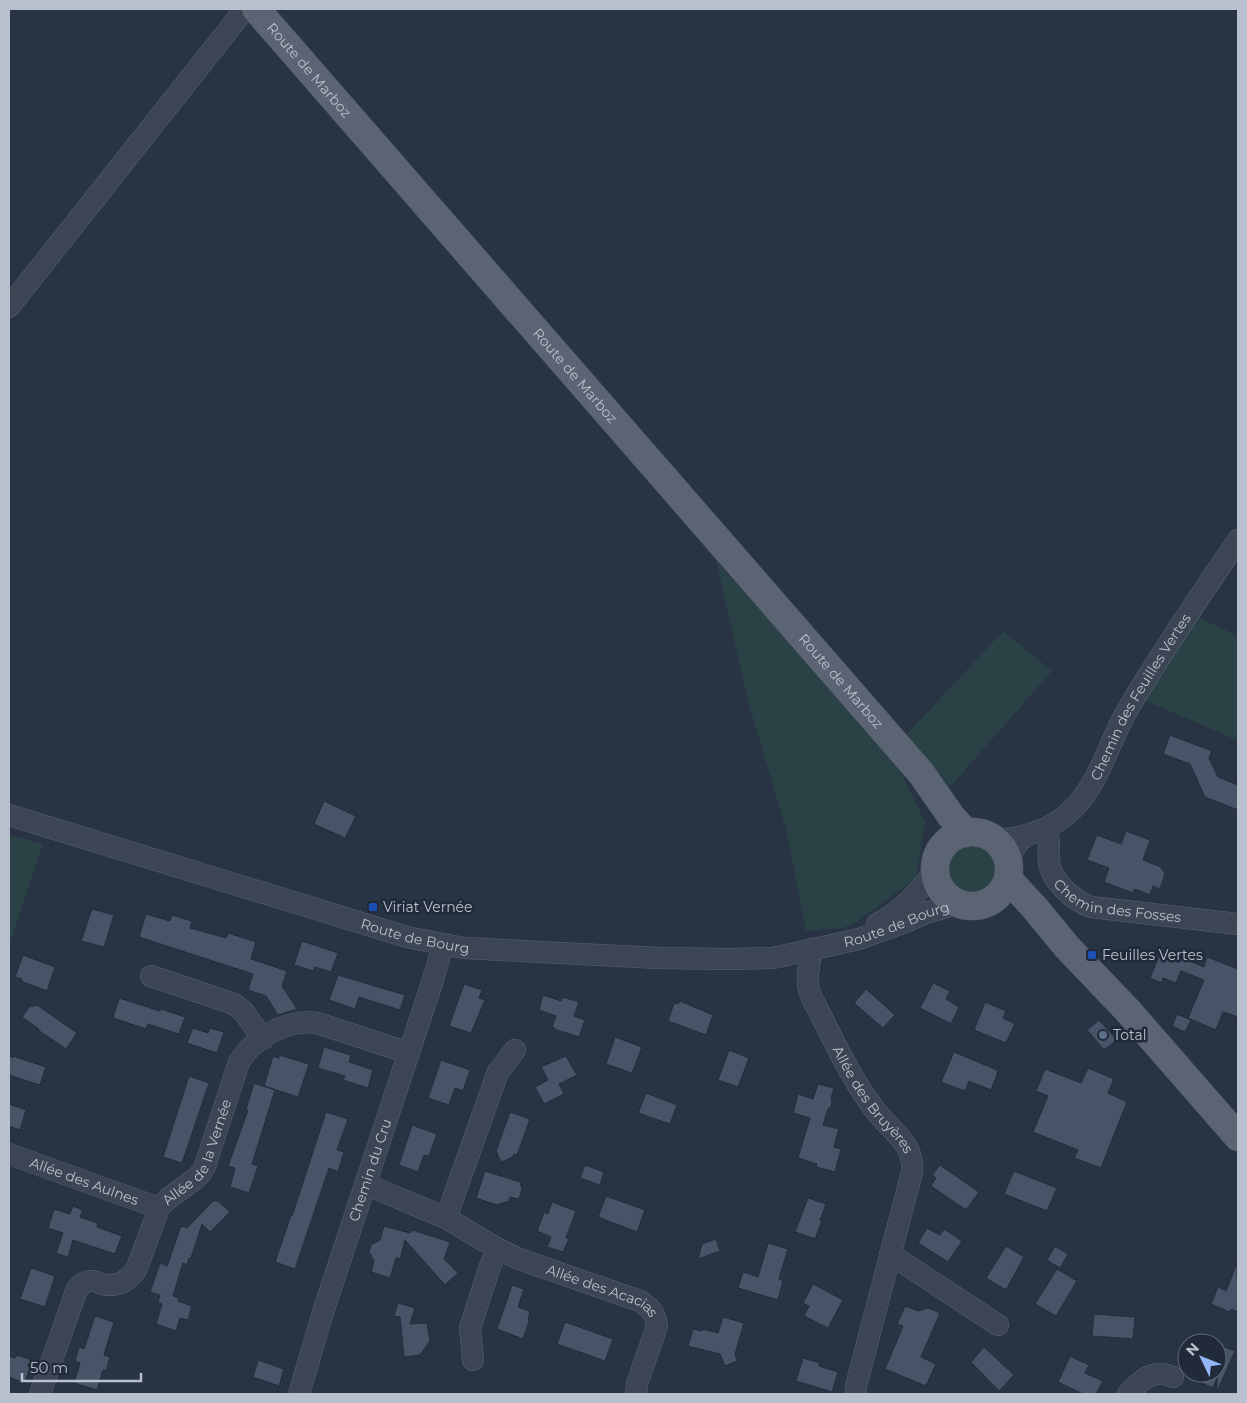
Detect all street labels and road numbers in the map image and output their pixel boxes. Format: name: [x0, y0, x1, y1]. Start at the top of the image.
street label: Route de Marboz: [263, 19, 355, 121]
street label: Route de Marboz: [529, 324, 621, 427]
street label: Chemin des Feuilles Vertes: [1086, 610, 1195, 783]
street label: Route de Marboz: [795, 630, 887, 732]
street label: Chemin des Fosses: [1050, 875, 1182, 926]
street label: Route de Bourg: [842, 898, 951, 951]
street label: Route de Bourg: [359, 914, 470, 957]
street label: Allée des Bruyères: [829, 1043, 918, 1156]
street label: Allée de la Vernée: [158, 1097, 235, 1209]
street label: Chemin du Cru: [345, 1116, 395, 1224]
street label: Allée des Aulnes: [27, 1153, 141, 1209]
street label: Allée des Acacias: [544, 1260, 662, 1320]

